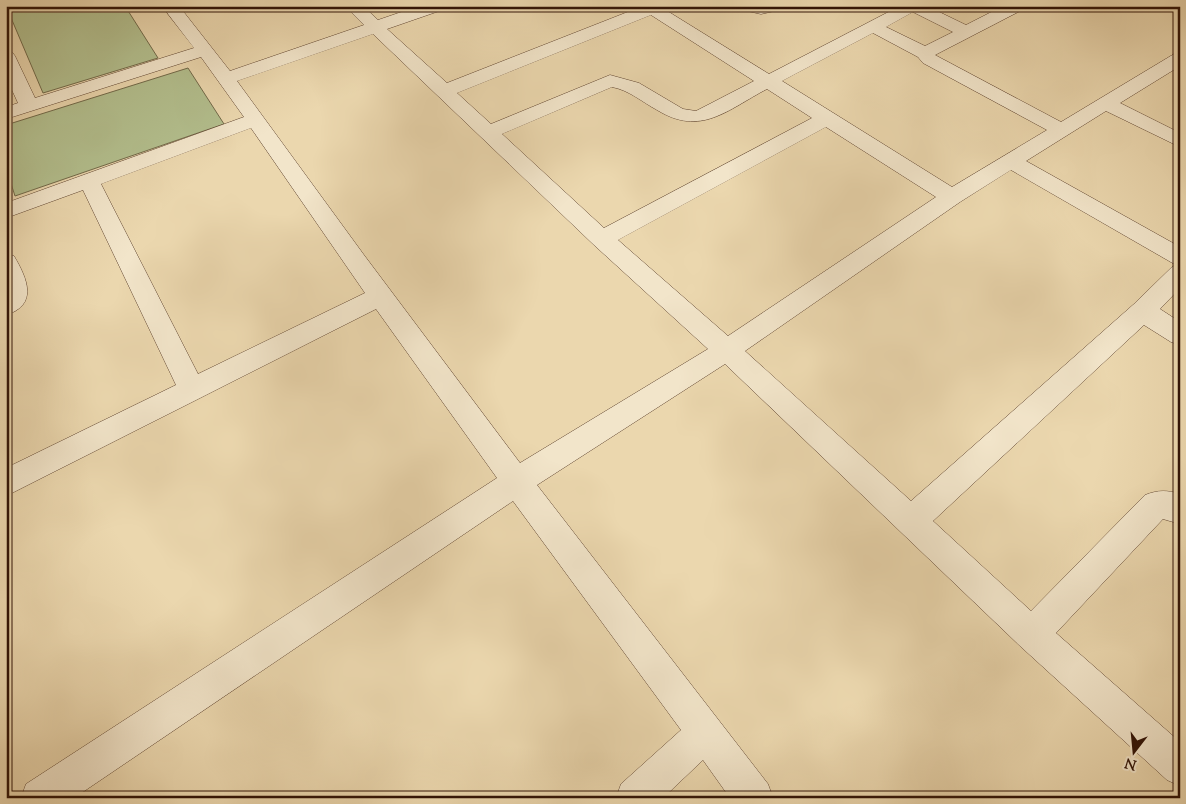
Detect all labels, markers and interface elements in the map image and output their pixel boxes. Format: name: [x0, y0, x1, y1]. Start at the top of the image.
north arrow: [1108, 726, 1158, 776]
text: N: [1123, 751, 1139, 774]

